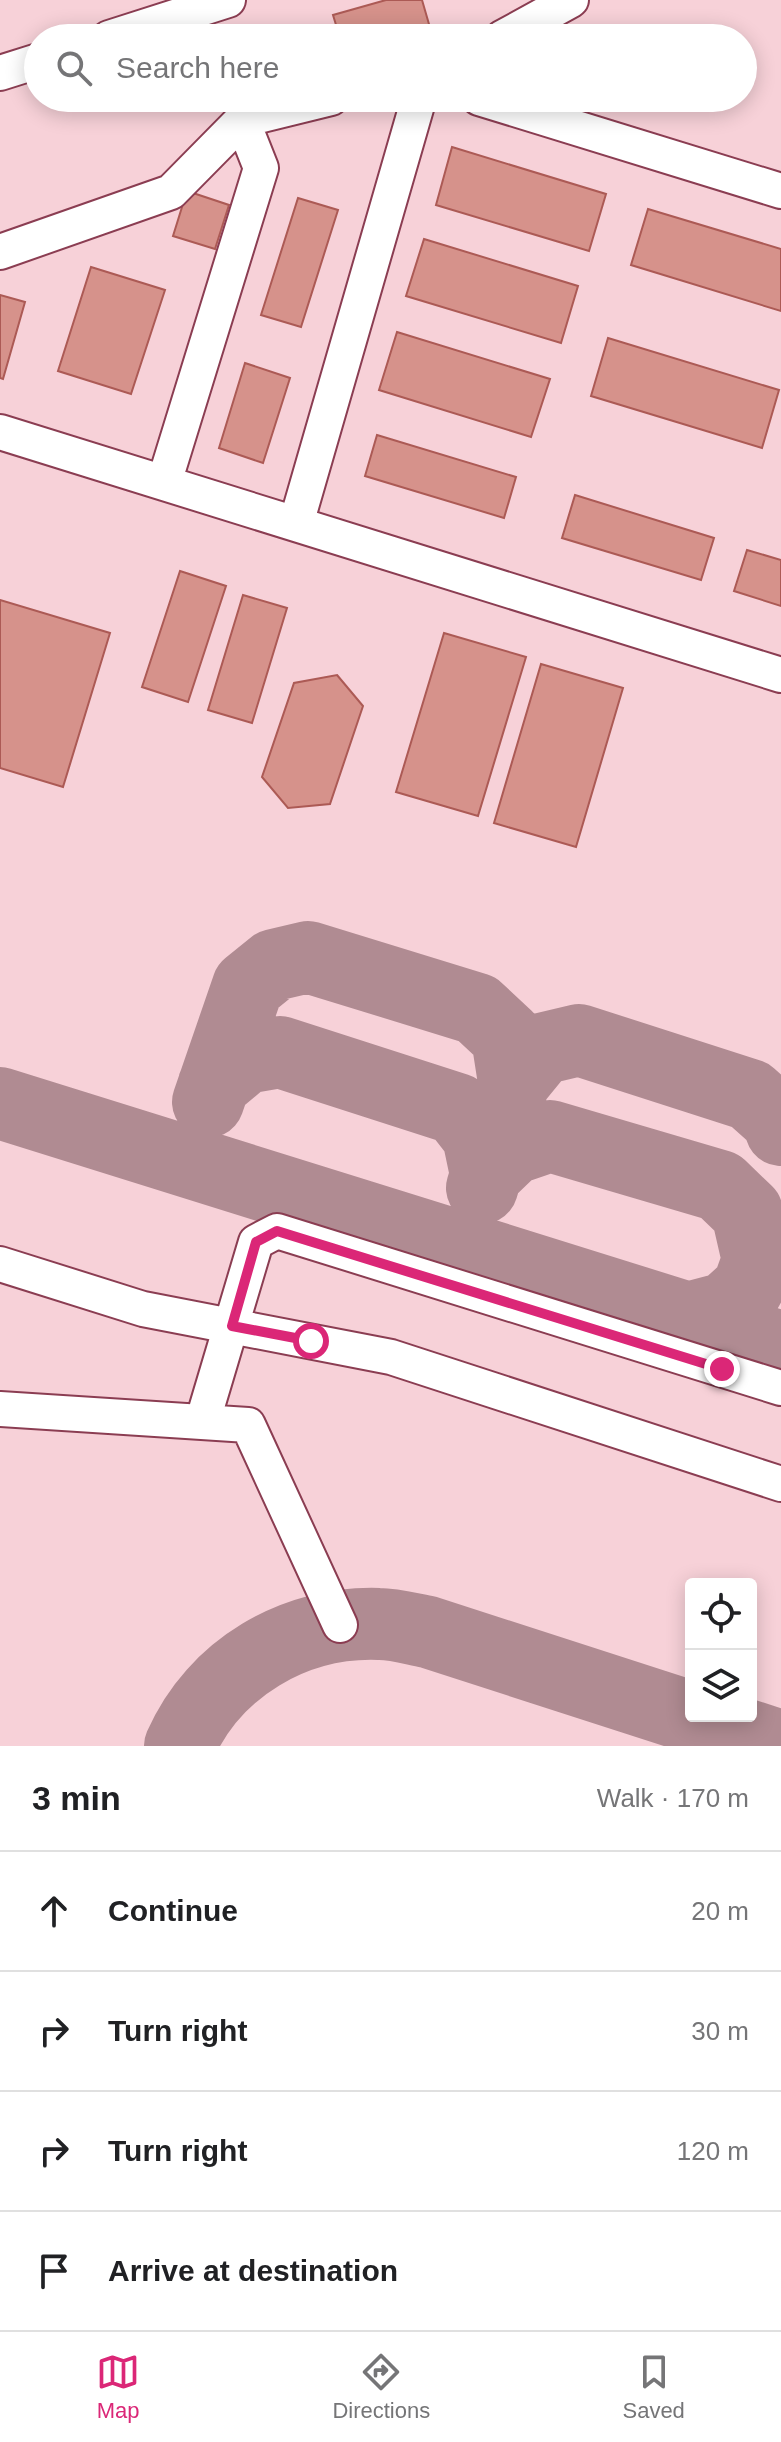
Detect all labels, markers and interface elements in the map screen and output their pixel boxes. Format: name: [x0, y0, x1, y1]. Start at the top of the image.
search box: [24, 24, 757, 112]
icon: search: [52, 46, 96, 90]
text: Search here: [116, 51, 279, 84]
route start: [293, 1323, 329, 1359]
route end: [704, 1351, 740, 1387]
map controls: [685, 1578, 757, 1722]
button: locate: [685, 1578, 757, 1650]
button: layers: [685, 1650, 757, 1722]
text: 3 min: [32, 1779, 121, 1817]
text: Walk · 170 m: [597, 1783, 749, 1813]
icon: ahead: [32, 1889, 76, 1933]
text: Continue: [108, 1894, 238, 1927]
text: 20 m: [691, 1896, 749, 1926]
icon: right: [32, 2009, 76, 2053]
text: Turn right: [108, 2014, 247, 2047]
text: 30 m: [691, 2016, 749, 2046]
icon: right: [32, 2129, 76, 2173]
text: Turn right: [108, 2134, 247, 2167]
text: 120 m: [677, 2136, 749, 2166]
icon: arrive: [32, 2249, 76, 2293]
text: Arrive at destination: [108, 2254, 398, 2287]
tab: Map: [96, 2350, 140, 2424]
tab: Directions: [332, 2350, 430, 2424]
tab: Saved: [622, 2350, 685, 2424]

